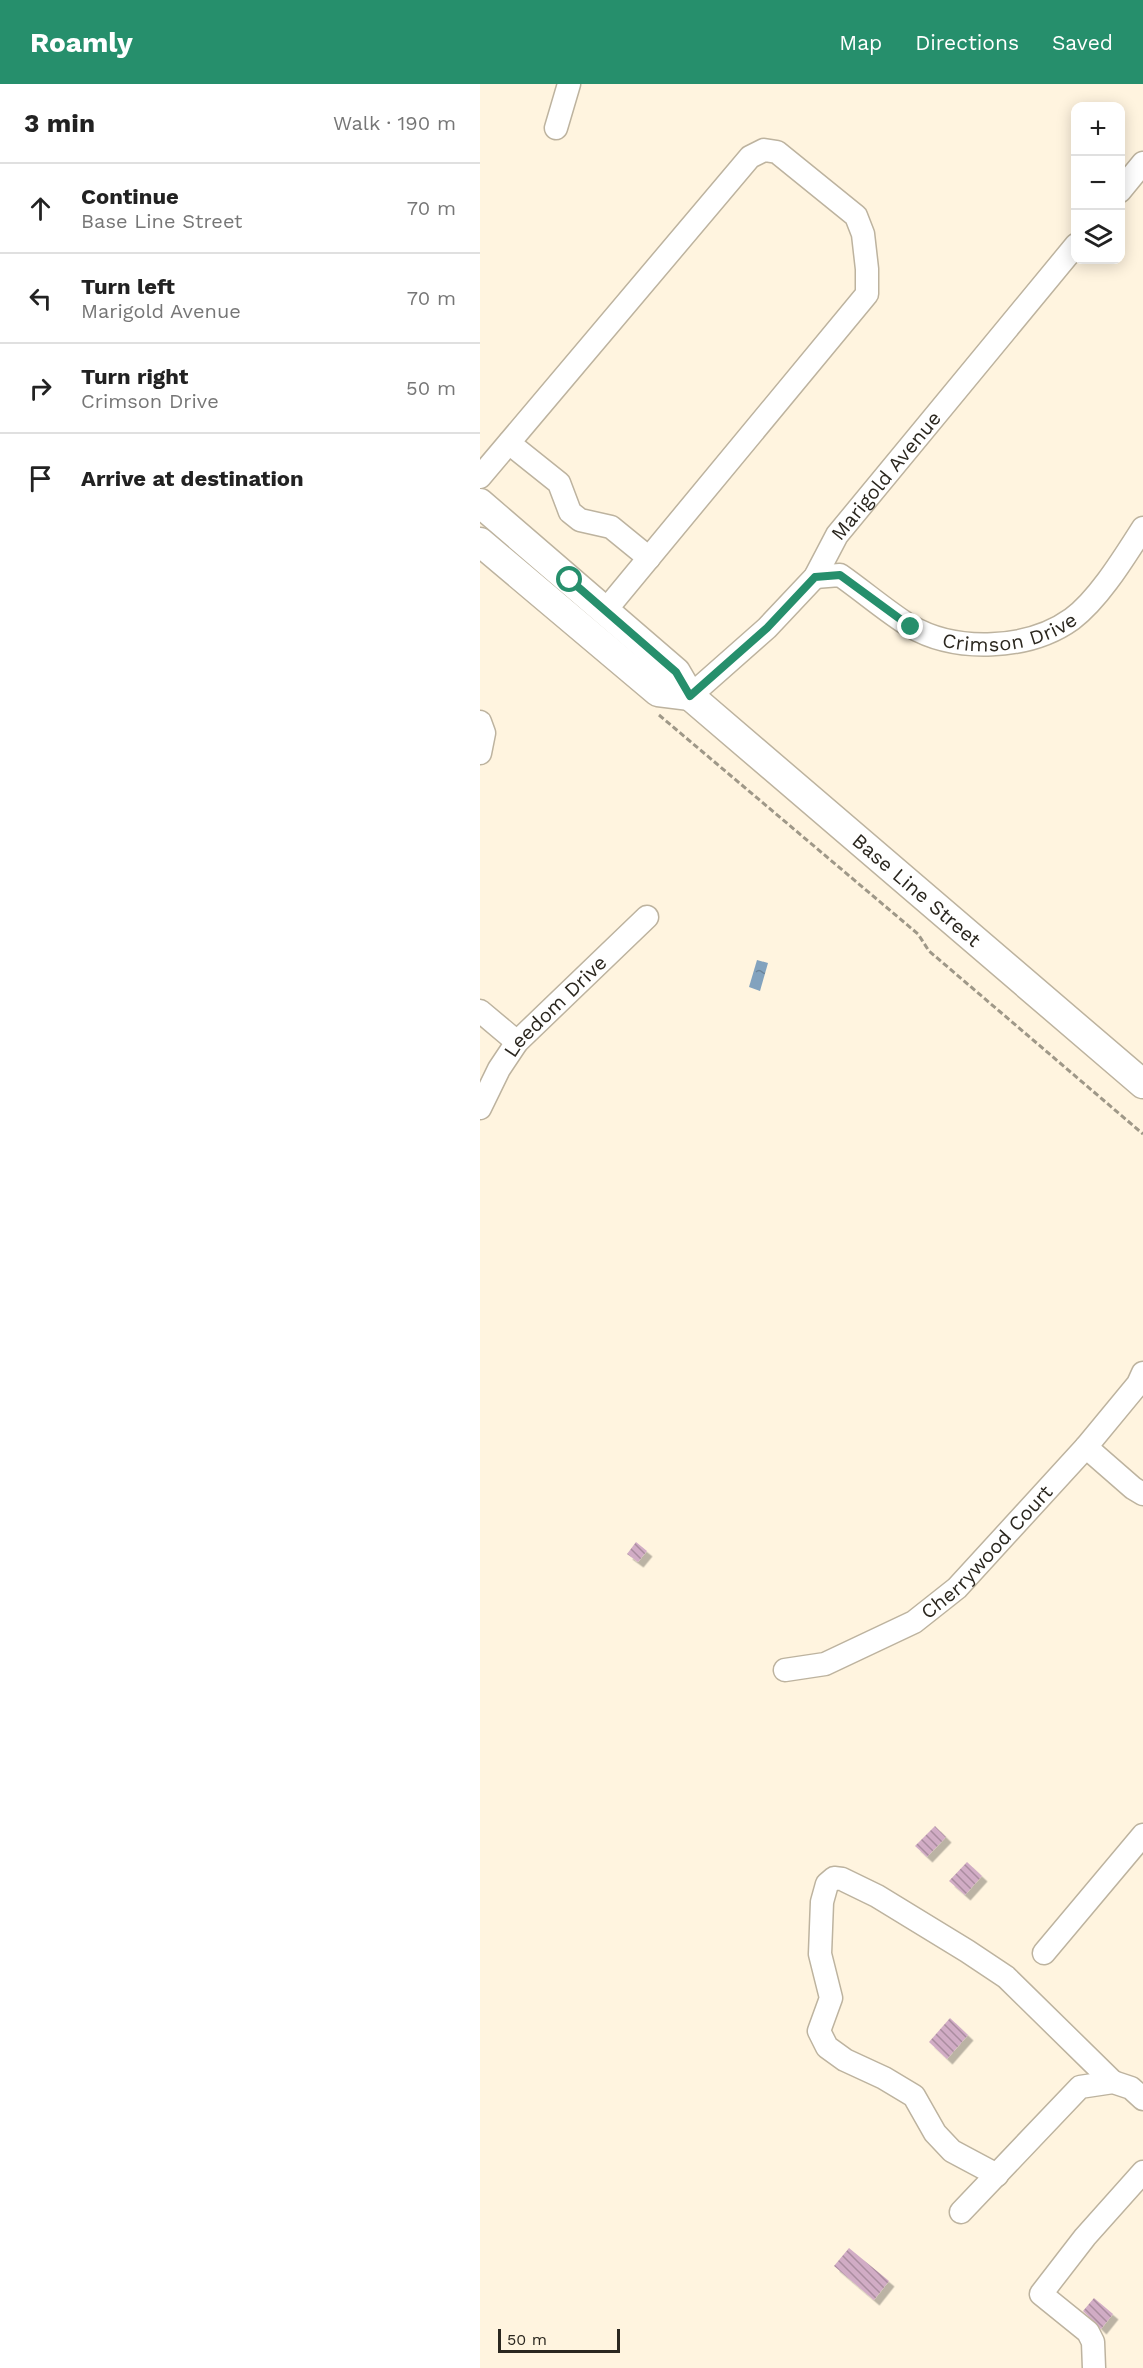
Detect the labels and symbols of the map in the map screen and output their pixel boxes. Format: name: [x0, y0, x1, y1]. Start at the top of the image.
street label: Marigold Avenue: [826, 406, 946, 545]
route start: [556, 566, 582, 592]
street label: Crimson Drive: [940, 607, 1081, 657]
route end: [897, 613, 923, 639]
street label: Base Line Street: [847, 828, 986, 952]
street label: Leedom Drive: [499, 950, 612, 1061]
street label: Cherrywood Court: [916, 1480, 1058, 1624]
scale bar: [498, 2326, 620, 2354]

